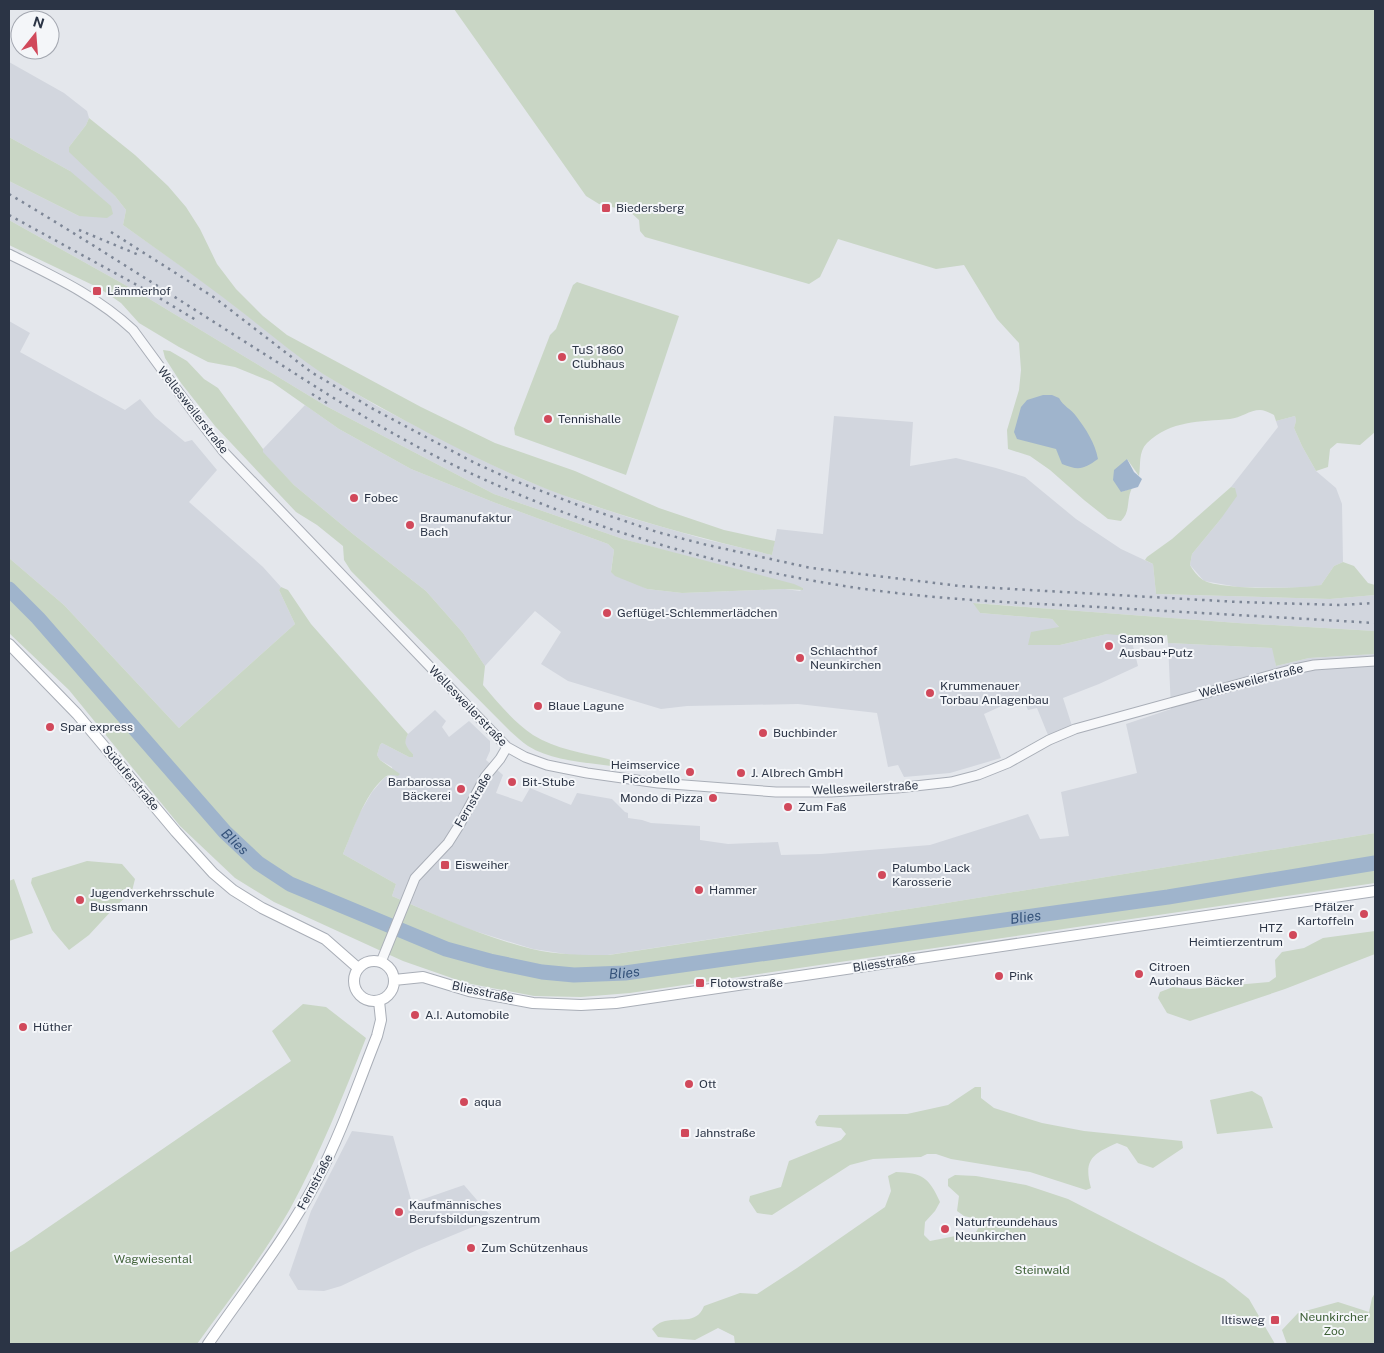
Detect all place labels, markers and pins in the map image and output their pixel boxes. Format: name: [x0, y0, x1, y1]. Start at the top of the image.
place label: Biedersberg: [616, 201, 684, 215]
marker: Biedersberg: [600, 202, 612, 214]
place label: Lämmerhof: [107, 284, 171, 298]
marker: Lämmerhof: [91, 285, 103, 297]
place label: TuS 1860 Clubhaus: [572, 343, 624, 371]
marker: TuS 1860 Clubhaus: [556, 351, 568, 363]
place label: Tennishalle: [558, 412, 621, 426]
marker: Tennishalle: [542, 413, 554, 425]
place label: Fobec: [364, 491, 398, 505]
marker: Fobec: [348, 492, 360, 504]
place label: Braumanufaktur Bach: [420, 511, 512, 539]
marker: Braumanufaktur Bach: [404, 519, 416, 531]
place label: Geflügel-Schlemmerlädchen: [617, 606, 778, 620]
marker: Geflügel-Schlemmerlädchen: [601, 607, 613, 619]
place label: Samson Ausbau+Putz: [1119, 632, 1193, 660]
marker: Samson Ausbau+Putz: [1103, 640, 1115, 652]
place label: Schlachthof Neunkirchen: [810, 644, 881, 672]
marker: Schlachthof Neunkirchen: [794, 652, 806, 664]
place label: Krummenauer Torbau Anlagenbau: [940, 679, 1049, 707]
marker: Krummenauer Torbau Anlagenbau: [924, 687, 936, 699]
place label: Blaue Lagune: [548, 699, 624, 713]
marker: Blaue Lagune: [532, 700, 544, 712]
place label: Spar express: [60, 720, 133, 734]
marker: Spar express: [44, 721, 56, 733]
place label: Buchbinder: [773, 726, 837, 740]
marker: Buchbinder: [757, 727, 769, 739]
place label: Heimservice Piccobello: [611, 758, 680, 786]
marker: Heimservice Piccobello: [684, 766, 696, 778]
place label: J. Albrech GmbH: [751, 766, 843, 780]
marker: J. Albrech GmbH: [735, 767, 747, 779]
place label: Barbarossa Bäckerei: [388, 775, 451, 803]
place label: Bit-Stube: [522, 775, 575, 789]
marker: Bit-Stube: [506, 776, 518, 788]
marker: Barbarossa Bäckerei: [455, 783, 467, 795]
place label: Mondo di Pizza: [620, 791, 703, 805]
marker: Mondo di Pizza: [707, 792, 719, 804]
place label: Zum Faß: [798, 800, 847, 814]
marker: Zum Faß: [782, 801, 794, 813]
place label: Eisweiher: [455, 858, 509, 872]
marker: Eisweiher: [439, 859, 451, 871]
place label: Palumbo Lack Karosserie: [892, 861, 971, 889]
marker: Palumbo Lack Karosserie: [876, 869, 888, 881]
place label: Hammer: [709, 883, 757, 897]
marker: Hammer: [693, 884, 705, 896]
place label: Jugendverkehrsschule Bussmann: [90, 886, 215, 914]
marker: Jugendverkehrsschule Bussmann: [74, 894, 86, 906]
place label: Pfälzer Kartoffeln: [1297, 900, 1354, 928]
marker: Pfälzer Kartoffeln: [1358, 908, 1370, 920]
place label: HTZ Heimtierzentrum: [1189, 921, 1283, 949]
marker: HTZ Heimtierzentrum: [1287, 929, 1299, 941]
place label: Citroen Autohaus Bäcker: [1149, 960, 1245, 988]
marker: Citroen Autohaus Bäcker: [1133, 968, 1145, 980]
place label: Pink: [1009, 969, 1034, 983]
marker: Pink: [993, 970, 1005, 982]
place label: Flotowstraße: [710, 976, 783, 990]
marker: Flotowstraße: [694, 977, 706, 989]
place label: A.I. Automobile: [425, 1008, 510, 1022]
marker: A.I. Automobile: [409, 1009, 421, 1021]
place label: Hüther: [33, 1020, 73, 1034]
marker: Hüther: [17, 1021, 29, 1033]
place label: Ott: [699, 1077, 717, 1091]
marker: Ott: [683, 1078, 695, 1090]
place label: aqua: [474, 1095, 501, 1109]
marker: aqua: [458, 1096, 470, 1108]
place label: Jahnstraße: [695, 1126, 756, 1140]
marker: Jahnstraße: [679, 1127, 691, 1139]
place label: Kaufmännisches Berufsbildungszentrum: [409, 1198, 540, 1226]
marker: Kaufmännisches Berufsbildungszentrum: [393, 1206, 405, 1218]
place label: Naturfreundehaus Neunkirchen: [955, 1215, 1057, 1243]
marker: Naturfreundehaus Neunkirchen: [939, 1223, 951, 1235]
place label: Zum Schützenhaus: [481, 1241, 588, 1255]
marker: Zum Schützenhaus: [465, 1242, 477, 1254]
place label: Iltisweg: [1221, 1313, 1265, 1327]
marker: Iltisweg: [1269, 1314, 1281, 1326]

